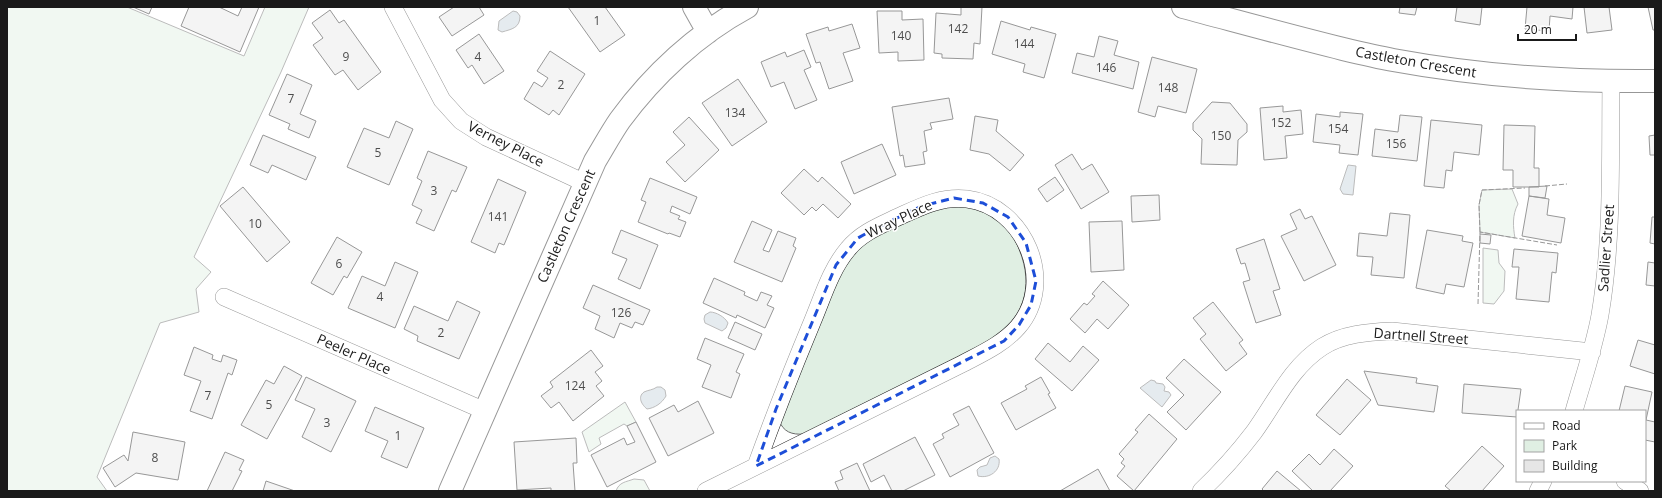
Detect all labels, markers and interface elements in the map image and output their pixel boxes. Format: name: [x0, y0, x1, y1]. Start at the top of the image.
house number: 1: [594, 12, 600, 29]
scale bar: [1518, 16, 1576, 42]
house number: 142: [948, 20, 968, 37]
text: 20 m: [1524, 21, 1552, 38]
house number: 140: [891, 27, 911, 44]
house number: 144: [1014, 35, 1034, 52]
street label: Castleton Crescent: [1354, 42, 1478, 82]
house number: 9: [343, 48, 350, 65]
house number: 4: [475, 48, 482, 65]
house number: 146: [1096, 59, 1116, 76]
house number: 2: [558, 76, 565, 93]
house number: 148: [1158, 79, 1178, 96]
house number: 7: [288, 90, 295, 107]
house number: 134: [725, 104, 745, 121]
house number: 152: [1271, 114, 1291, 131]
street label: Verney Place: [465, 116, 548, 171]
house number: 154: [1328, 120, 1348, 137]
house number: 150: [1211, 127, 1231, 144]
house number: 156: [1386, 135, 1406, 152]
house number: 5: [375, 144, 382, 161]
street label: Castleton Crescent: [532, 166, 599, 286]
house number: 3: [431, 182, 438, 199]
street label: Wray Place: [862, 195, 935, 242]
street label: Sadlier Street: [1593, 204, 1618, 292]
house number: 141: [488, 208, 508, 225]
house number: 10: [248, 215, 262, 232]
house number: 6: [336, 255, 343, 272]
house number: 4: [377, 288, 384, 305]
house number: 126: [611, 304, 631, 321]
street label: Dartnell Street: [1373, 323, 1469, 348]
house number: 2: [438, 324, 445, 341]
street label: Peeler Place: [314, 329, 394, 378]
house number: 124: [565, 377, 585, 394]
house number: 7: [205, 387, 212, 404]
house number: 5: [266, 396, 273, 413]
legend: [1516, 410, 1646, 482]
house number: 3: [324, 414, 331, 431]
text: Road: [1552, 417, 1581, 434]
house number: 1: [395, 427, 401, 444]
text: Park: [1552, 437, 1578, 454]
house number: 8: [152, 449, 159, 466]
text: Building: [1552, 457, 1598, 474]

